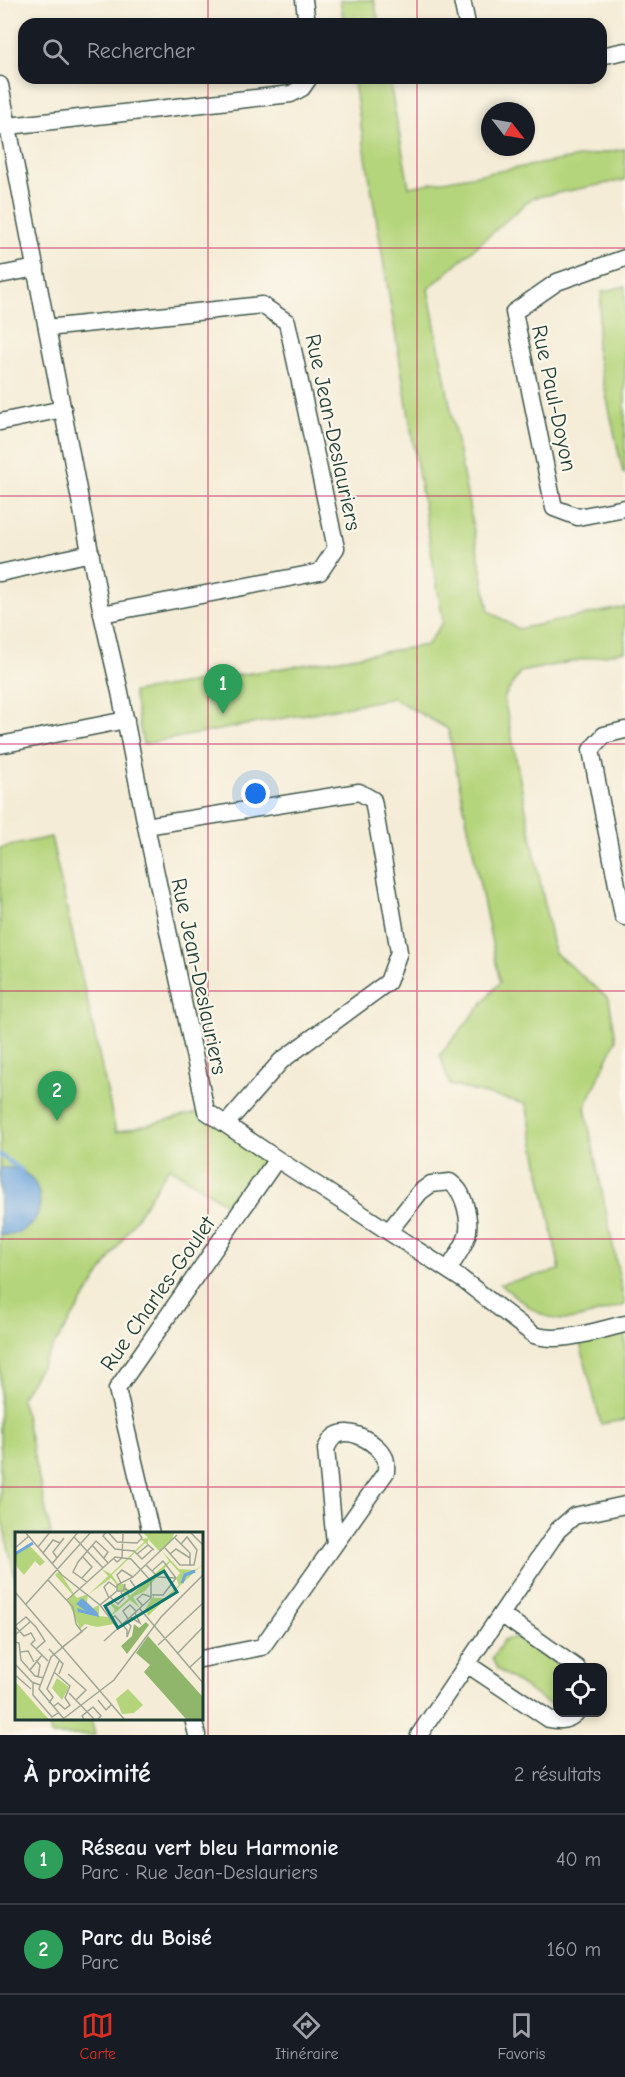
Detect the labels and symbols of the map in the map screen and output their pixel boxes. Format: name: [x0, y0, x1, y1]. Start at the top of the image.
north arrow: [481, 102, 535, 156]
street label: Rue Paul-Doyon: [526, 323, 582, 474]
street label: Rue Jean-Deslauriers: [299, 332, 367, 533]
pin: 1: [204, 664, 242, 714]
your location: [241, 779, 270, 808]
street label: Rue Jean-Deslauriers: [165, 876, 233, 1077]
pin: 2: [38, 1072, 76, 1121]
street label: Rue Charles-Goulet: [95, 1211, 221, 1376]
inset map: [15, 1532, 202, 1720]

